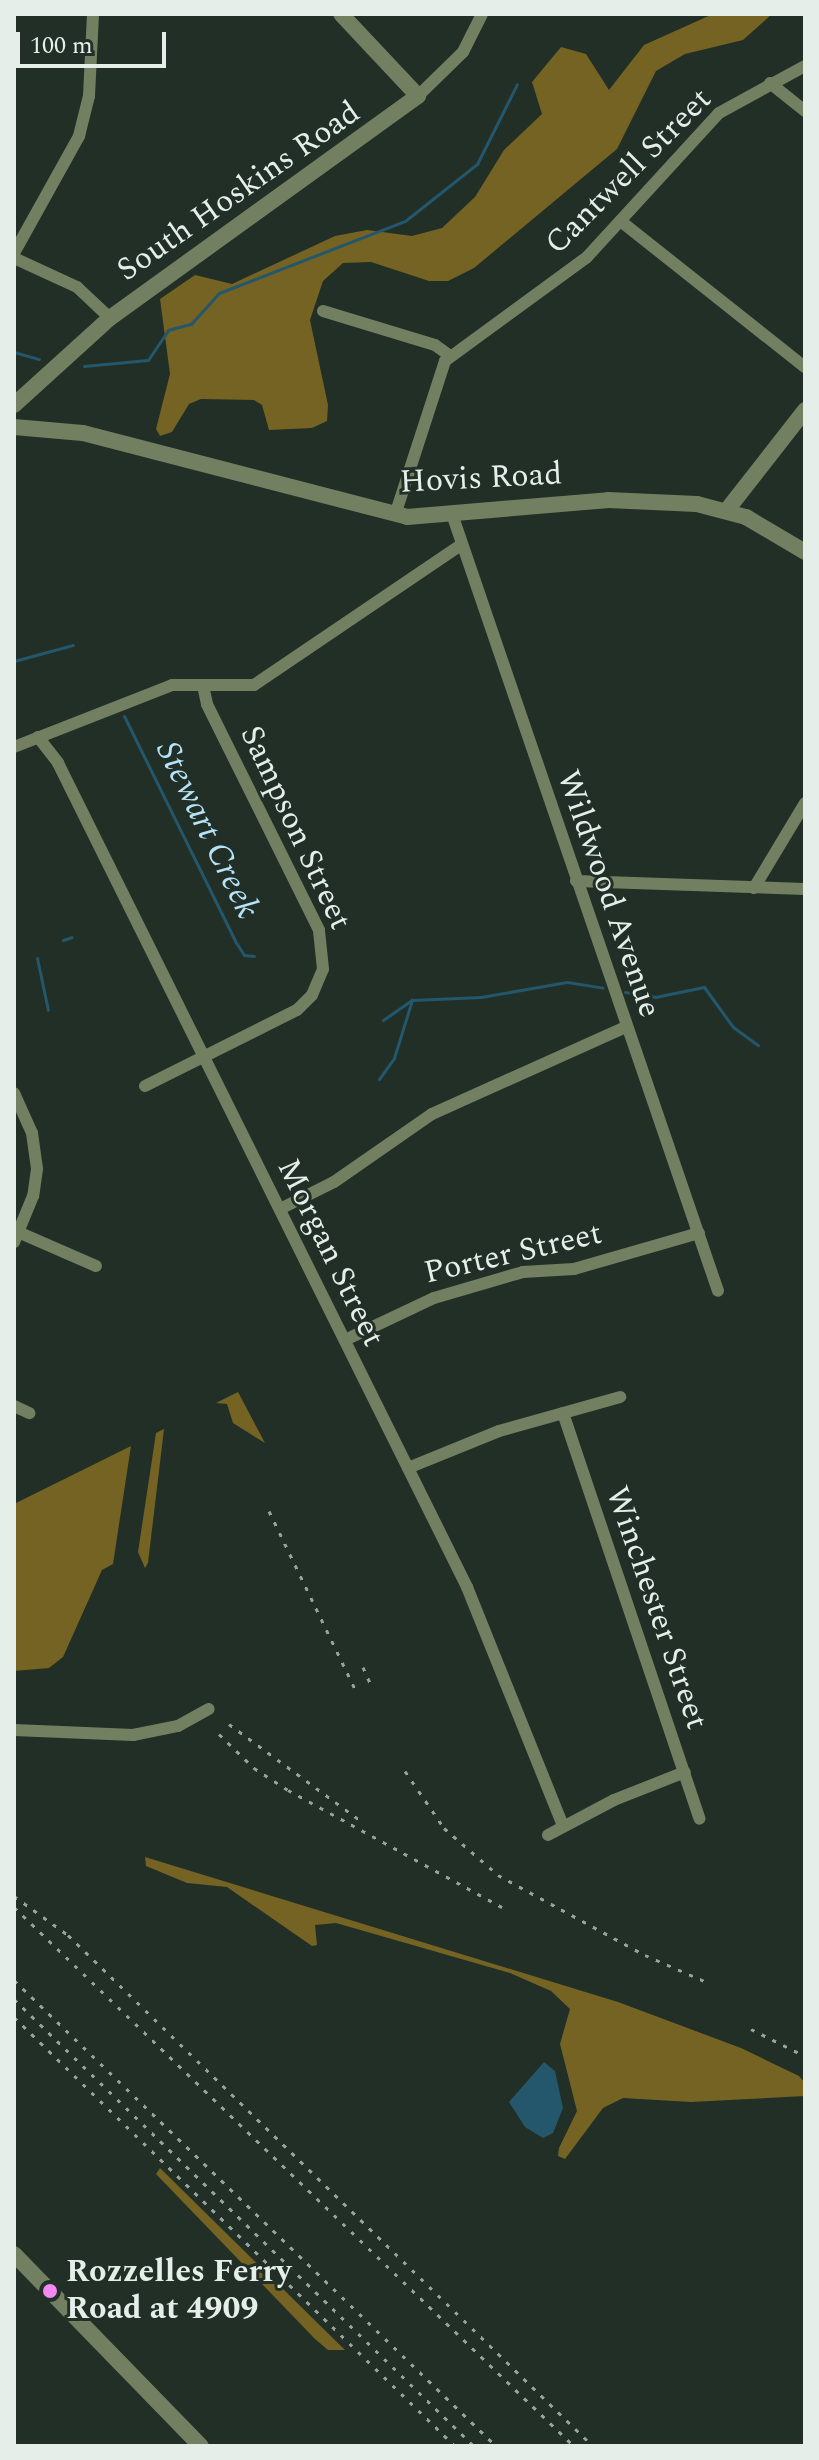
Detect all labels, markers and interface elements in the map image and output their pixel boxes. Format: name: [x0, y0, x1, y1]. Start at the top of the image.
scale bar: [20, 16, 170, 66]
text: 100 m: [30, 28, 93, 64]
street label: Cantwell Street: [538, 81, 720, 263]
street label: South Hoskins Road: [110, 94, 368, 290]
street label: Hovis Road: [399, 456, 563, 502]
street label: Sampson Street: [231, 720, 359, 936]
water label: Stewart Creek: [146, 735, 268, 925]
street label: Wildwood Avenue: [548, 765, 668, 1023]
street label: Morgan Street: [268, 1153, 392, 1353]
street label: Porter Street: [420, 1215, 606, 1293]
street label: Winchester Street: [596, 1482, 716, 1734]
place label: Rozzelles Ferry Road at 4909: [66, 2254, 291, 2329]
marker: Rozzelles Ferry Road at 4909: [41, 2282, 59, 2300]

